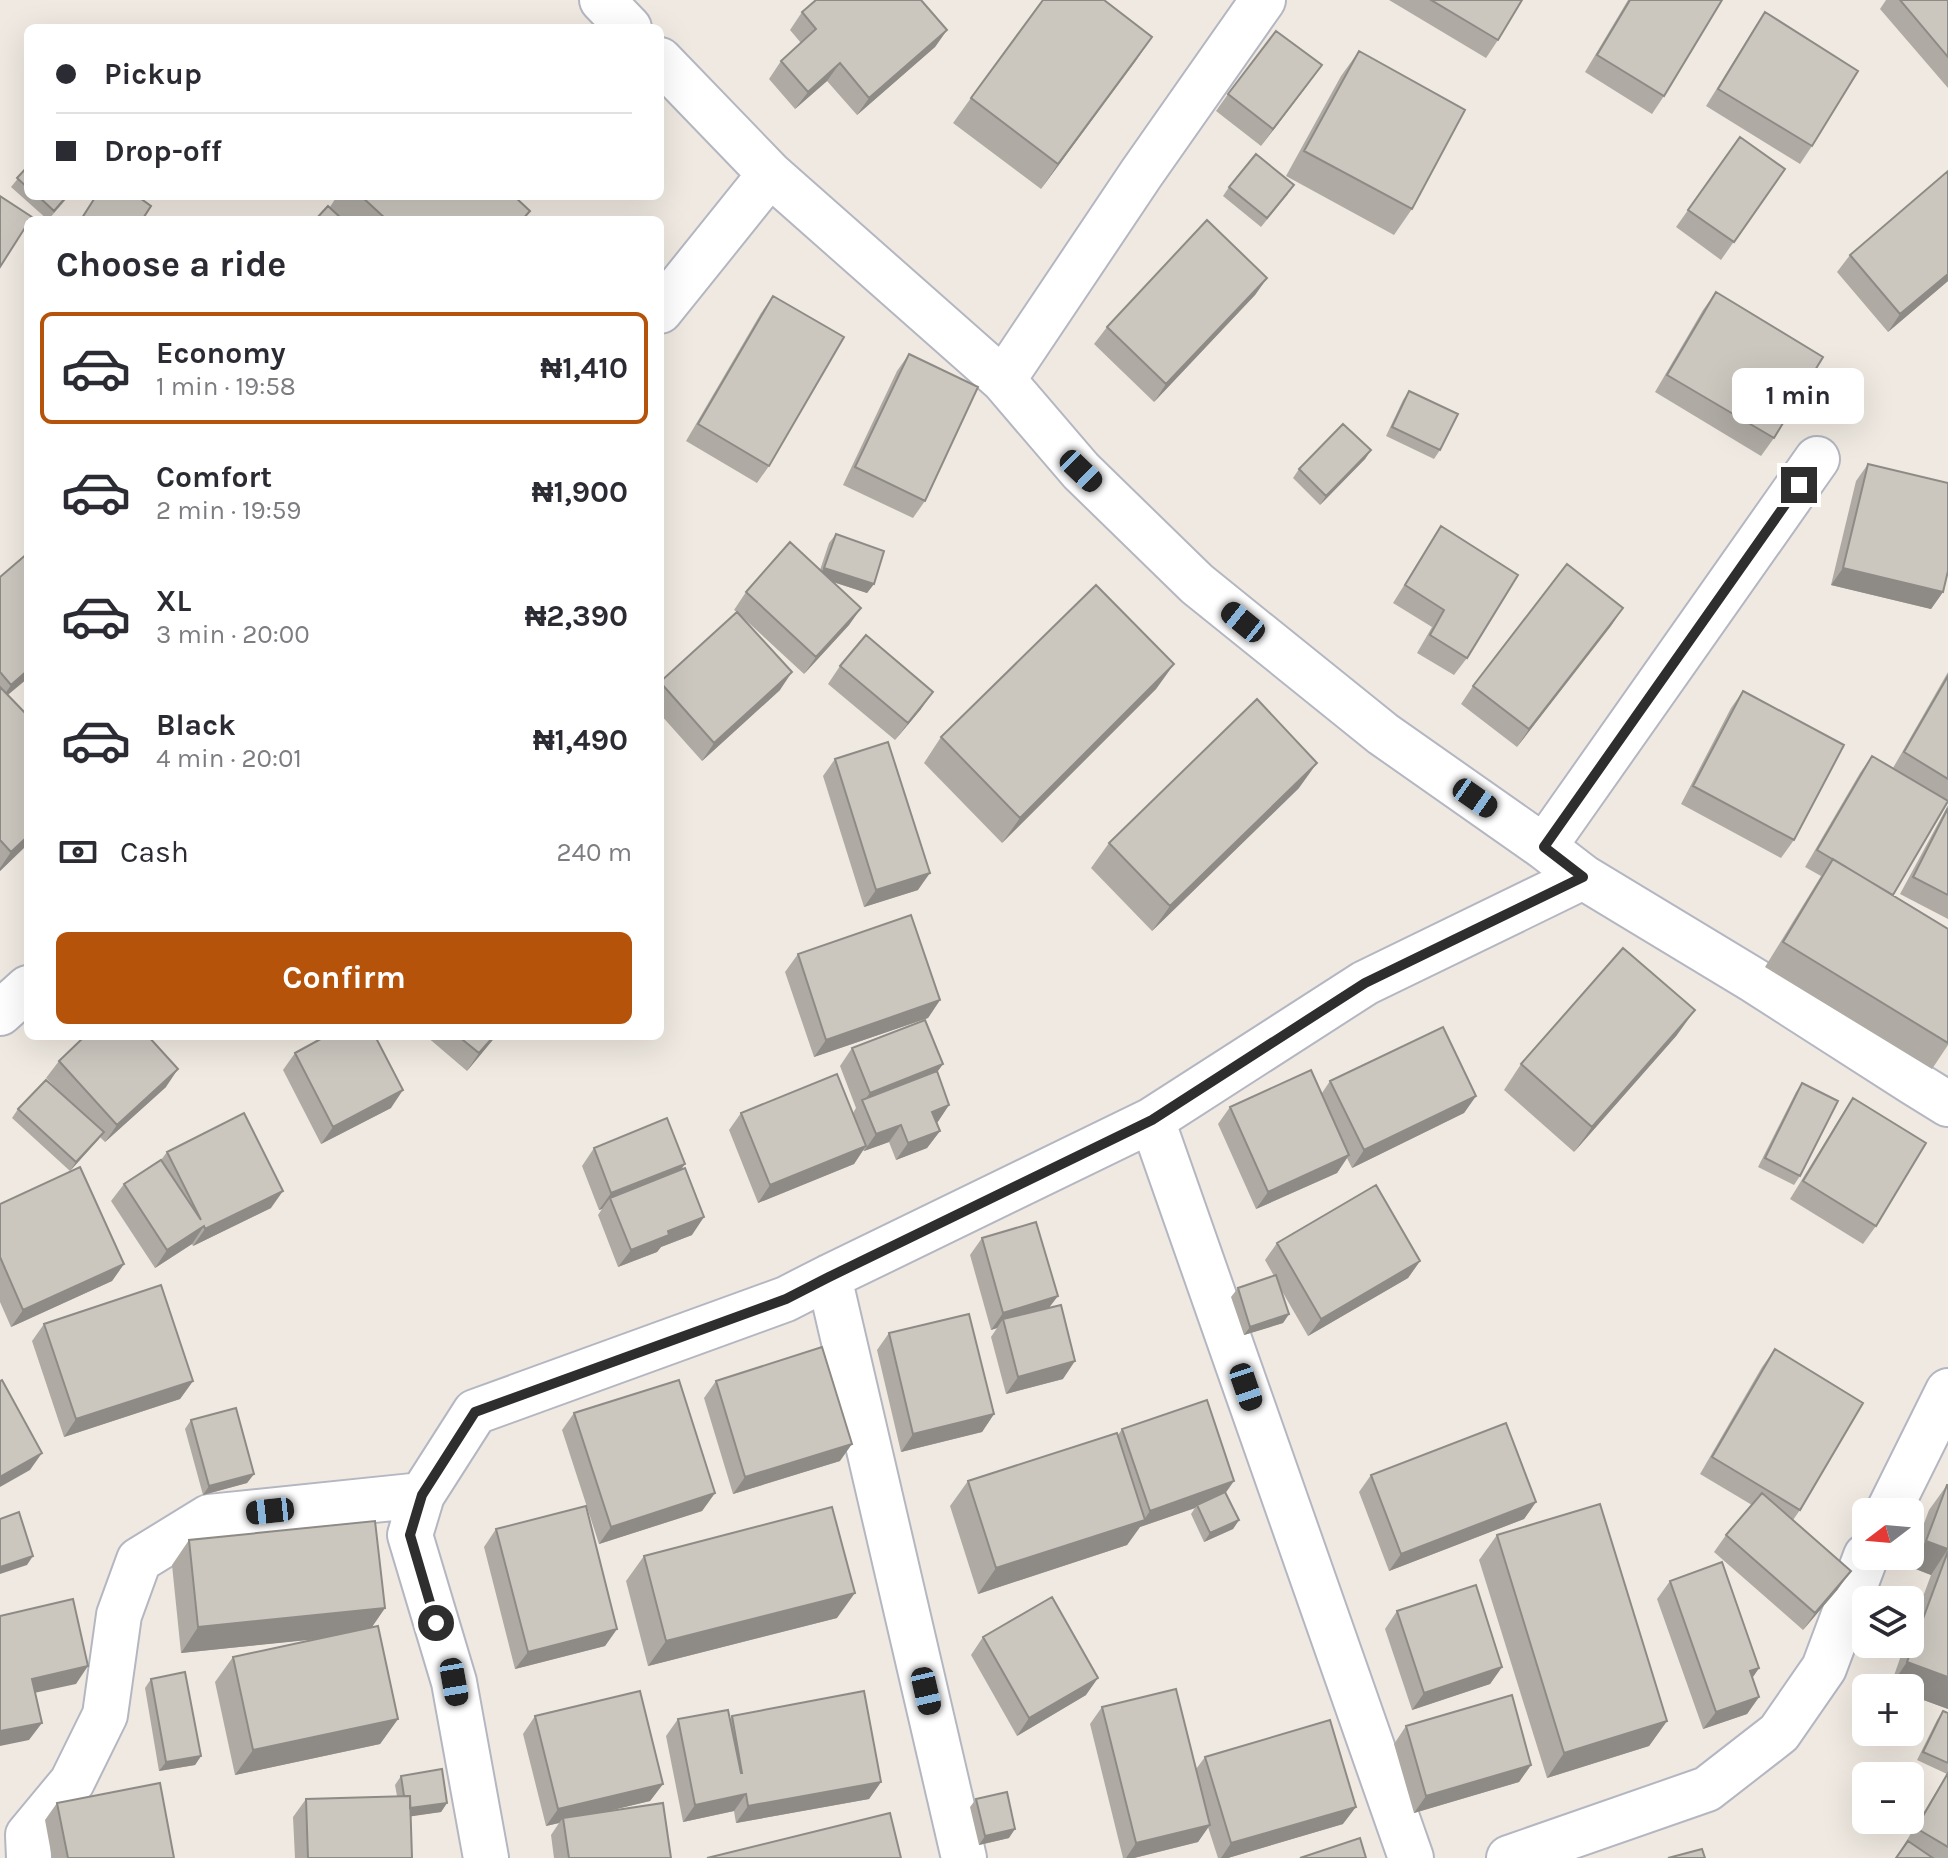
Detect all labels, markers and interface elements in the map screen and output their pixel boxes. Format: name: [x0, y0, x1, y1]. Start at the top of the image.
text: Pickup: [104, 56, 202, 92]
text: Drop-off: [104, 133, 222, 169]
text: Choose a ride: [56, 243, 286, 285]
icon: car: [60, 332, 132, 404]
text: Economy: [156, 335, 286, 371]
text: ₦1,410: [541, 350, 628, 386]
callout: 1 min: [1733, 369, 1865, 425]
text: 1 min · 19:58: [156, 371, 296, 402]
text: 1 min: [1765, 380, 1831, 411]
car: [1055, 446, 1107, 496]
icon: car: [60, 456, 132, 528]
text: Comfort: [156, 459, 272, 495]
route end: [1781, 467, 1817, 503]
text: ₦1,900: [532, 474, 628, 510]
text: 2 min · 19:59: [156, 495, 301, 526]
icon: car: [60, 580, 132, 652]
text: XL: [156, 583, 191, 619]
text: ₦2,390: [525, 598, 628, 634]
car: [1217, 598, 1269, 646]
text: 3 min · 20:00: [156, 619, 310, 650]
icon: car: [60, 704, 132, 776]
text: Black: [156, 707, 236, 743]
text: ₦1,490: [533, 722, 628, 758]
text: 4 min · 20:01: [156, 743, 302, 774]
car: [1448, 774, 1502, 822]
icon: cash: [56, 830, 100, 874]
text: Cash: [120, 834, 189, 870]
text: 240 m: [556, 837, 632, 868]
button: Confirm: [56, 932, 632, 1024]
car: [1227, 1360, 1265, 1414]
car: [245, 1497, 295, 1525]
north arrow: [1852, 1498, 1924, 1570]
map controls: [1852, 1498, 1924, 1834]
button: layers: [1852, 1586, 1924, 1658]
route start: [418, 1605, 454, 1641]
car: [438, 1656, 470, 1708]
car: [909, 1665, 943, 1717]
button: +: [1852, 1674, 1924, 1746]
button: −: [1852, 1762, 1924, 1834]

